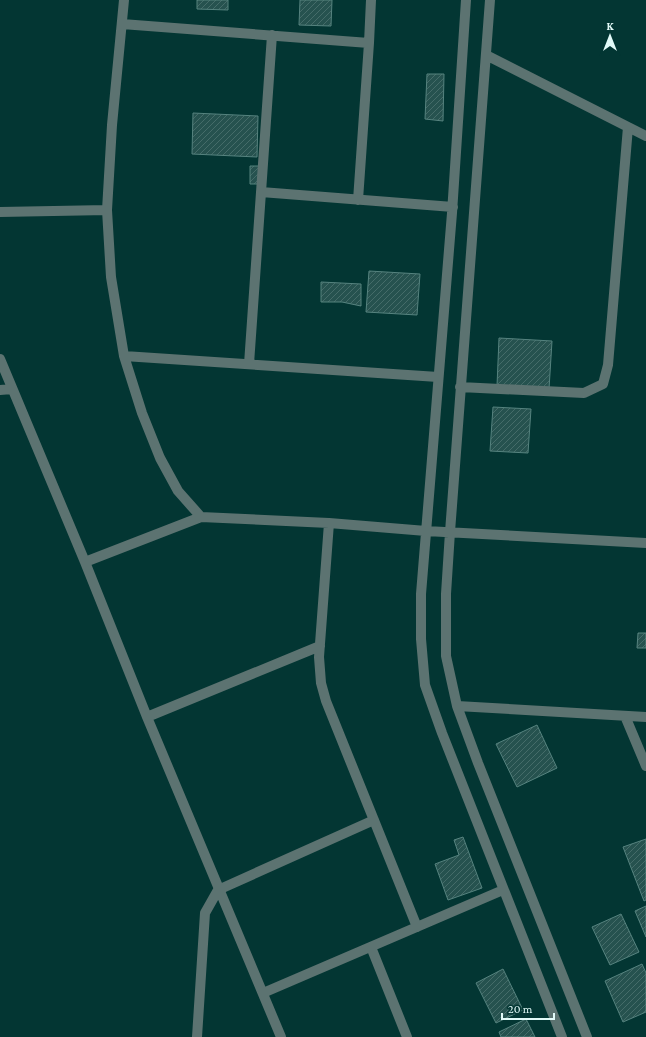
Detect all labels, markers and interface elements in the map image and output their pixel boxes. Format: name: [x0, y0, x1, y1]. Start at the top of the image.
north arrow: [590, 16, 630, 56]
text: K: [606, 20, 614, 32]
scale bar: [502, 995, 554, 1021]
text: 20 m: [508, 1002, 533, 1016]

